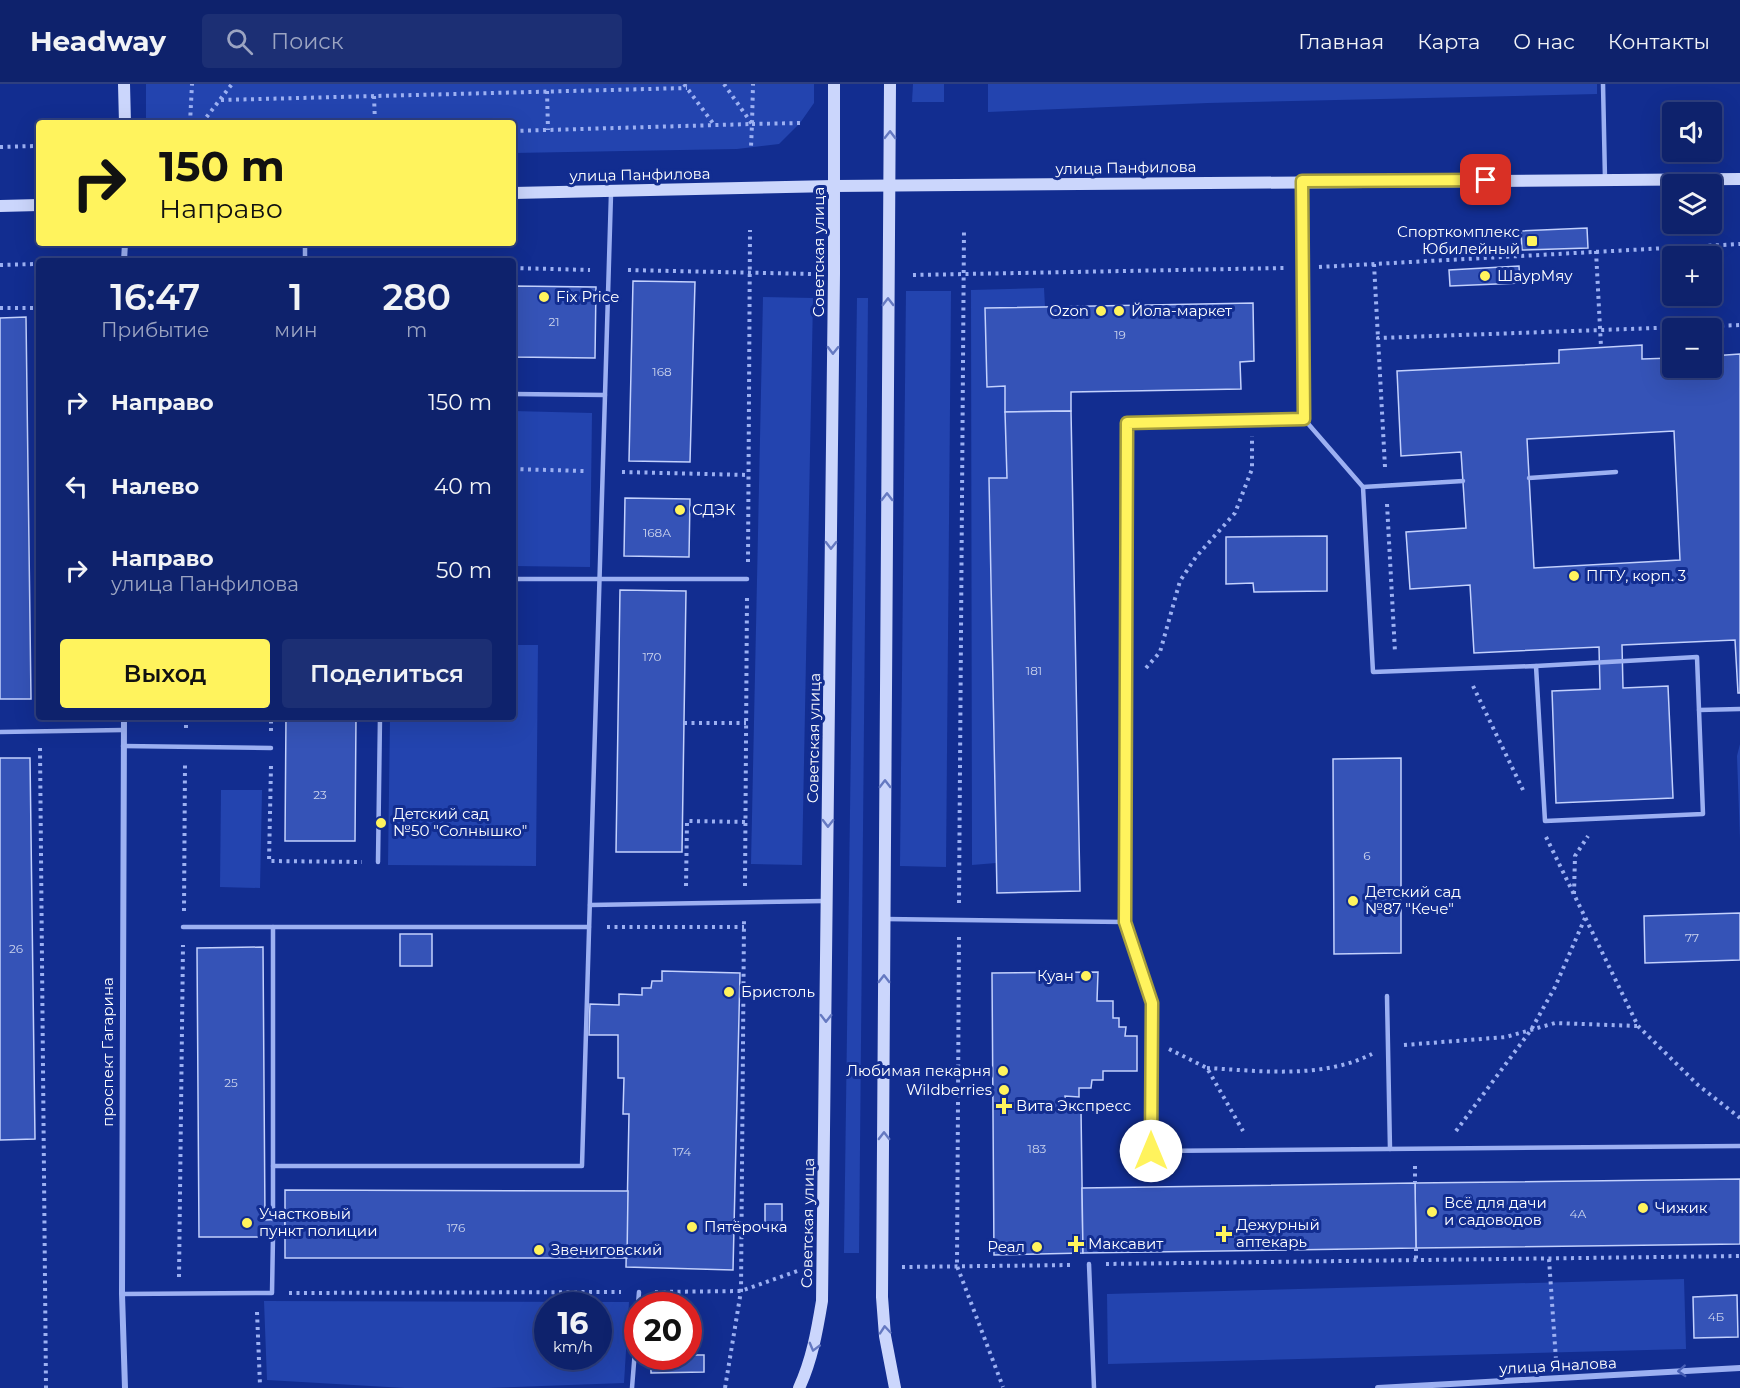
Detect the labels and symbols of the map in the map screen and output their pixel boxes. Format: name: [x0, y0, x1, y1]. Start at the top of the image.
one-way arrow: [884, 131, 896, 140]
pin: [1460, 154, 1511, 205]
street label: улица Панфилова: [1054, 157, 1197, 178]
street label: улица Панфилова: [568, 164, 711, 185]
street label: Советская улица: [809, 187, 828, 317]
place label: Спорткомплекс Юбилейный: [1397, 222, 1520, 258]
marker: Спорткомплекс Юбилейный: [1525, 234, 1539, 248]
place label: ШаурМяу: [1497, 266, 1573, 285]
marker: ШаурМяу: [1478, 269, 1492, 283]
place label: Fix Price: [556, 287, 619, 306]
marker: Fix Price: [537, 290, 551, 304]
one-way arrow: [882, 298, 894, 307]
place label: Ozon: [1049, 301, 1089, 320]
place label: Йола-маркет: [1131, 301, 1233, 320]
marker: Ozon: [1094, 304, 1108, 318]
marker: Йола-маркет: [1112, 304, 1126, 318]
house number: 21: [548, 314, 560, 329]
house number: 19: [1114, 327, 1126, 342]
one-way arrow: [827, 345, 839, 354]
house number: 168: [652, 364, 672, 379]
one-way arrow: [881, 493, 893, 502]
place label: СДЭК: [692, 500, 736, 519]
marker: СДЭК: [673, 503, 687, 517]
house number: 168А: [643, 525, 671, 540]
one-way arrow: [825, 540, 837, 549]
place label: ПГТУ, корп. 3: [1586, 566, 1686, 585]
marker: ПГТУ, корп. 3: [1567, 569, 1581, 583]
house number: 170: [642, 649, 662, 664]
house number: 181: [1026, 663, 1042, 678]
street label: Советская улица: [803, 673, 824, 803]
one-way arrow: [879, 779, 891, 788]
house number: 23: [313, 787, 327, 802]
place label: Детский сад №50 "Солнышко": [393, 804, 527, 840]
marker: Детский сад №50 "Солнышко": [374, 816, 388, 830]
one-way arrow: [822, 819, 834, 828]
house number: 6: [1363, 848, 1371, 863]
place label: Детский сад №87 "Кече": [1365, 882, 1461, 918]
marker: Детский сад №87 "Кече": [1346, 894, 1360, 908]
house number: 77: [1685, 930, 1699, 945]
house number: 26: [9, 941, 23, 956]
place label: Куан: [1037, 966, 1074, 985]
marker: Куан: [1079, 969, 1093, 983]
one-way arrow: [878, 974, 891, 983]
street label: проспект Гагарина: [98, 977, 117, 1127]
place label: Бристоль: [741, 982, 815, 1001]
marker: Бристоль: [722, 985, 736, 999]
one-way arrow: [820, 1014, 832, 1023]
place label: Любимая пекарня: [846, 1061, 991, 1080]
marker: Любимая пекарня: [996, 1064, 1010, 1078]
house number: 25: [224, 1075, 238, 1090]
place label: Wildberries: [906, 1080, 992, 1099]
marker: Wildberries: [997, 1083, 1011, 1097]
place label: Вита Экспресс: [1016, 1096, 1131, 1115]
marker: Вита Экспресс: [997, 1099, 1011, 1113]
position arrow: [1119, 1119, 1183, 1183]
one-way arrow: [878, 1131, 890, 1140]
house number: 183: [1028, 1141, 1047, 1156]
house number: 174: [673, 1144, 691, 1159]
street label: Советская улица: [797, 1158, 818, 1288]
place label: Всё для дачи и садоводов: [1444, 1193, 1547, 1229]
place label: Чижик: [1655, 1198, 1708, 1217]
marker: Чижик: [1636, 1201, 1650, 1215]
place label: Участковый пункт полиции: [259, 1204, 378, 1240]
marker: Всё для дачи и садоводов: [1425, 1205, 1439, 1219]
house number: 4А: [1570, 1206, 1586, 1221]
place label: Дежурный аптекарь: [1236, 1215, 1320, 1251]
marker: Участковый пункт полиции: [240, 1216, 254, 1230]
place label: Пятёрочка: [704, 1217, 788, 1236]
house number: 176: [447, 1220, 465, 1235]
marker: Пятёрочка: [685, 1220, 699, 1234]
marker: Дежурный аптекарь: [1217, 1227, 1231, 1241]
place label: Максавит: [1088, 1234, 1164, 1253]
place label: Реал: [987, 1237, 1025, 1256]
marker: Максавит: [1069, 1237, 1083, 1251]
place label: Звениговский: [551, 1240, 662, 1259]
marker: Реал: [1030, 1240, 1044, 1254]
marker: Звениговский: [532, 1243, 546, 1257]
speed limit sign: 20: [624, 1292, 702, 1370]
house number: 4Б: [1708, 1309, 1725, 1324]
one-way arrow: [879, 1326, 892, 1335]
one-way arrow: [808, 1342, 821, 1352]
street label: улица Яналова: [1498, 1353, 1617, 1378]
one-way arrow: [1677, 1364, 1686, 1377]

